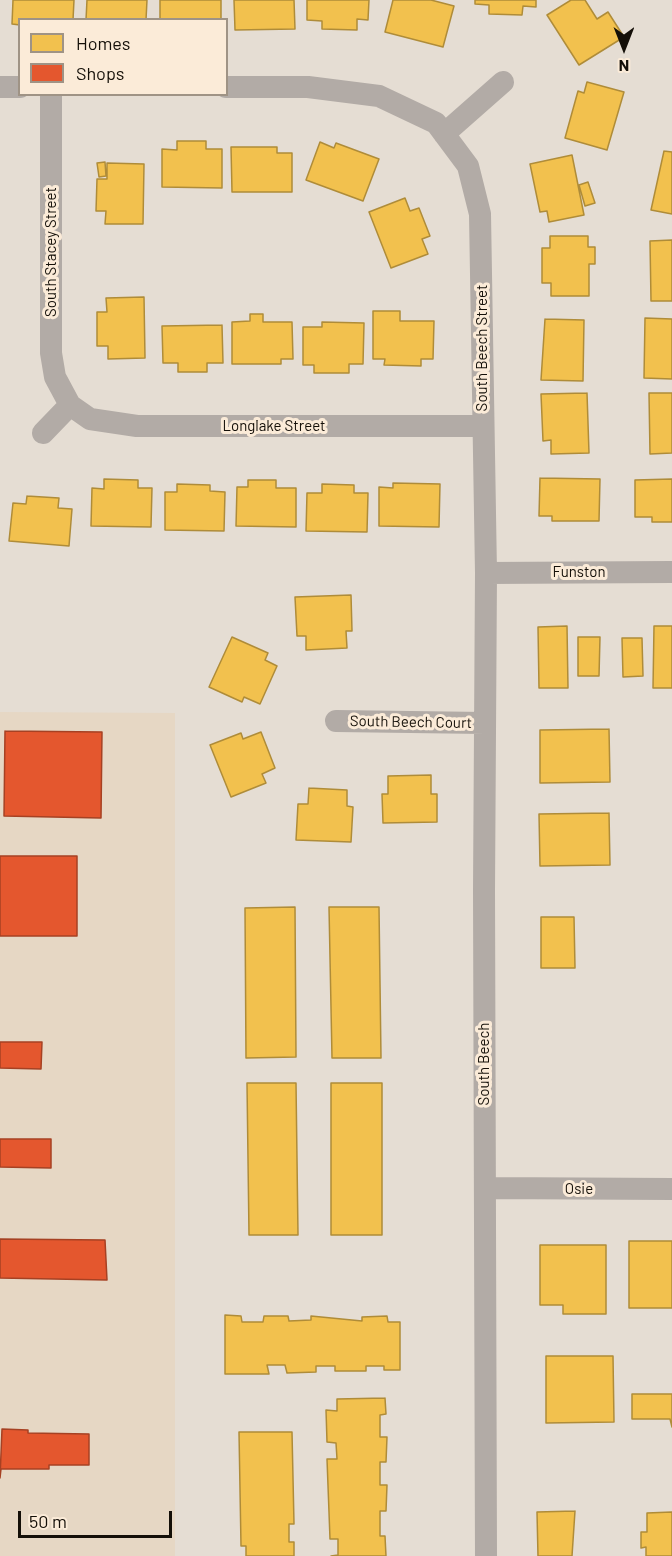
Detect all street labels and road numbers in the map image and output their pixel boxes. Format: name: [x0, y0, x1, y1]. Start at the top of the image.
street label: South Stacey Street: [42, 187, 60, 317]
street label: South Beech Street: [473, 285, 491, 411]
street label: Longlake Street: [222, 417, 326, 435]
street label: Funston: [552, 563, 606, 581]
street label: South Beech Court: [350, 712, 472, 732]
street label: South Beech: [475, 1023, 493, 1105]
street label: Osie: [565, 1180, 593, 1198]

